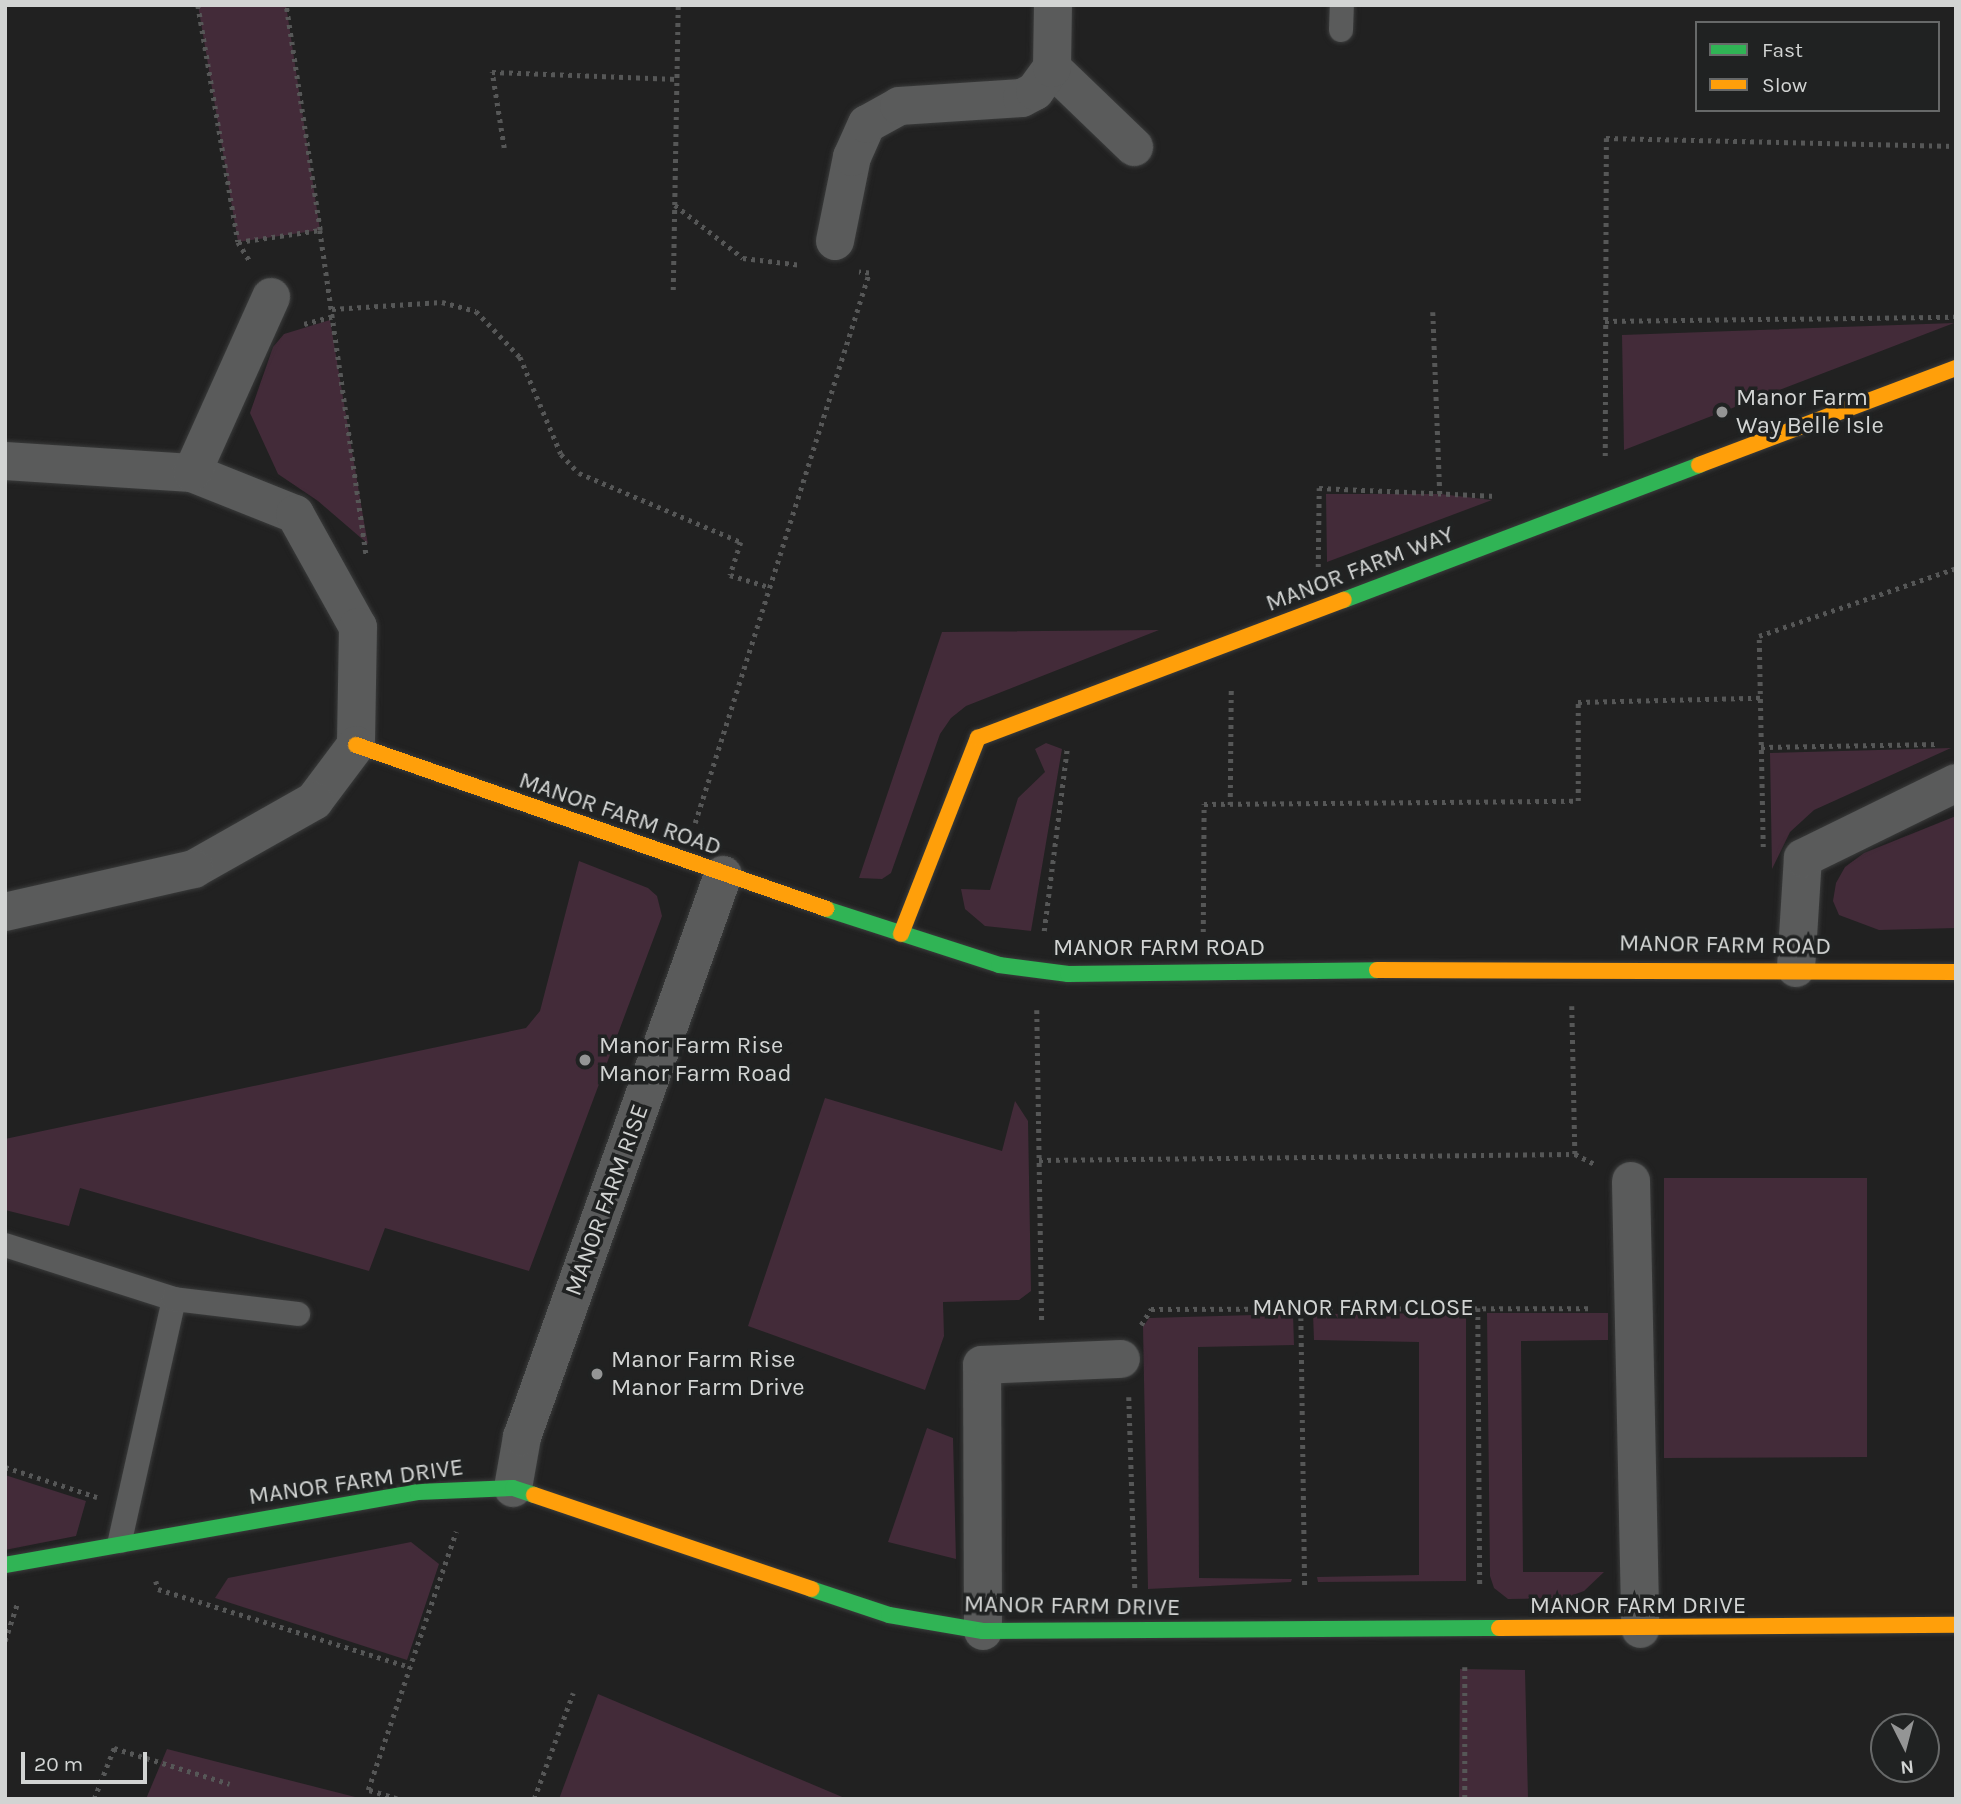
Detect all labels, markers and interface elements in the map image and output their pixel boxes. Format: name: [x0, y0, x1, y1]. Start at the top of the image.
legend: [1695, 21, 1940, 112]
text: Fast: [1762, 38, 1803, 62]
text: Slow: [1762, 73, 1807, 97]
place label: Manor Farm Way Belle Isle: [1736, 384, 1884, 440]
marker: Manor Farm Way Belle Isle: [1714, 404, 1730, 420]
street label: MANOR FARM WAY: [1262, 520, 1458, 618]
street label: MANOR FARM ROAD: [515, 766, 725, 862]
street label: MANOR FARM ROAD: [1619, 929, 1831, 961]
street label: MANOR FARM ROAD: [1053, 934, 1265, 962]
place label: Manor Farm Rise Manor Farm Road: [599, 1032, 792, 1088]
marker: Manor Farm Rise Manor Farm Road: [577, 1052, 593, 1068]
street label: MANOR FARM RISE: [559, 1100, 655, 1300]
street label: MANOR FARM CLOSE: [1252, 1294, 1474, 1322]
place label: Manor Farm Rise Manor Farm Drive: [611, 1346, 805, 1402]
marker: Manor Farm Rise Manor Farm Drive: [589, 1366, 605, 1382]
street label: MANOR FARM DRIVE: [247, 1453, 465, 1511]
street label: MANOR FARM DRIVE: [964, 1590, 1180, 1622]
street label: MANOR FARM DRIVE: [1530, 1592, 1746, 1620]
north arrow: [1870, 1713, 1940, 1783]
scale bar: [24, 1738, 150, 1782]
text: 20 m: [34, 1752, 83, 1776]
text: N: [1899, 1755, 1915, 1779]

